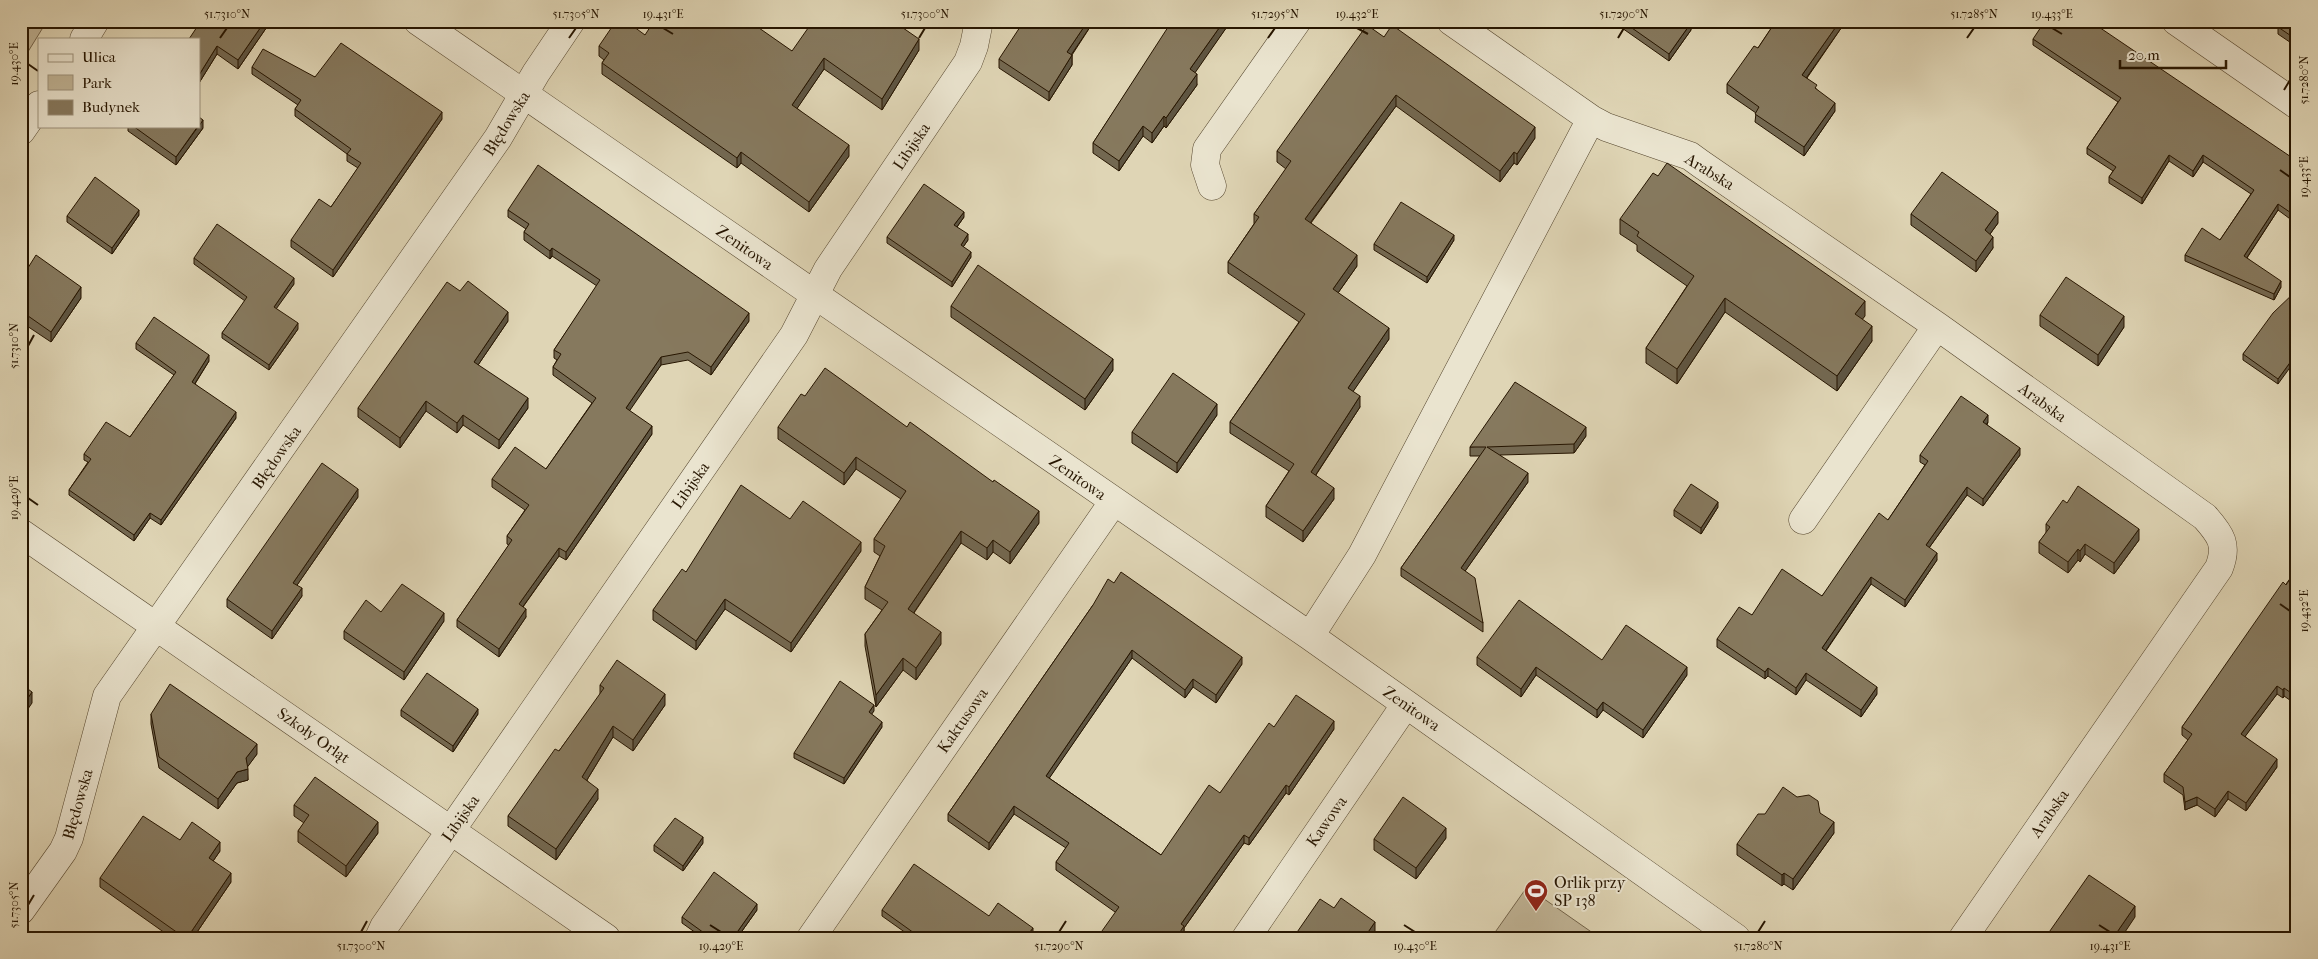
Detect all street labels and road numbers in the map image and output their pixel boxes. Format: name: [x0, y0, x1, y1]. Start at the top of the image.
street label: Błędowska: [479, 87, 534, 159]
street label: Libijska: [889, 119, 934, 173]
street label: Arabska: [1681, 148, 1738, 194]
street label: Zenitowa: [713, 221, 777, 274]
street label: Arabska: [2014, 378, 2071, 426]
street label: Błędowska: [248, 422, 305, 492]
street label: Zenitowa: [1046, 451, 1110, 504]
street label: Libijska: [667, 458, 714, 512]
street label: Zenitowa: [1380, 682, 1444, 735]
street label: Kaktusowa: [933, 684, 992, 756]
street label: Szkoły Orląt: [274, 703, 354, 768]
street label: Błędowska: [58, 766, 97, 842]
street label: Arabska: [2025, 785, 2073, 842]
street label: Libijska: [437, 791, 484, 845]
street label: Kawowa: [1302, 792, 1351, 850]

